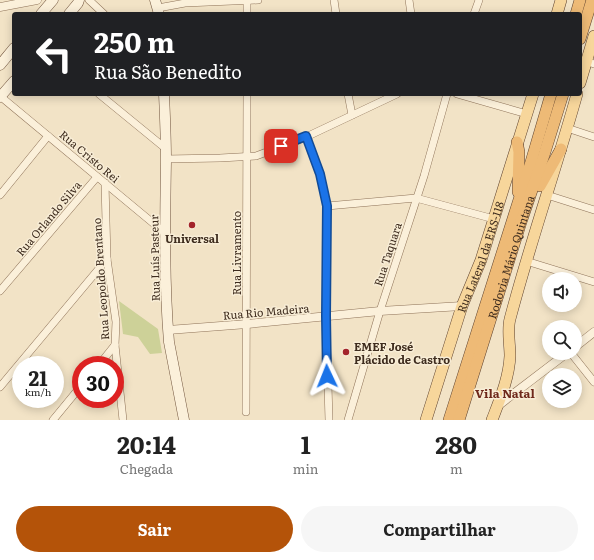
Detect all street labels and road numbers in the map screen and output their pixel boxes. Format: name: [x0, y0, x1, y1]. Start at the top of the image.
street label: Rua Cristo Rei: [56, 126, 124, 186]
street label: Rua Orlando Silva: [12, 177, 84, 259]
street label: Rodovia Mário Quintana: [483, 193, 538, 321]
street label: Rua Lateral da ERS-118: [452, 199, 507, 314]
street label: Rua Livramento: [228, 211, 244, 295]
street label: Rua Luís Pasteur: [145, 214, 163, 301]
street label: Rua Leopoldo Brentano: [88, 217, 112, 341]
street label: Rua Taquara: [369, 220, 405, 288]
street label: Rua Rio Madeira: [222, 299, 310, 323]

